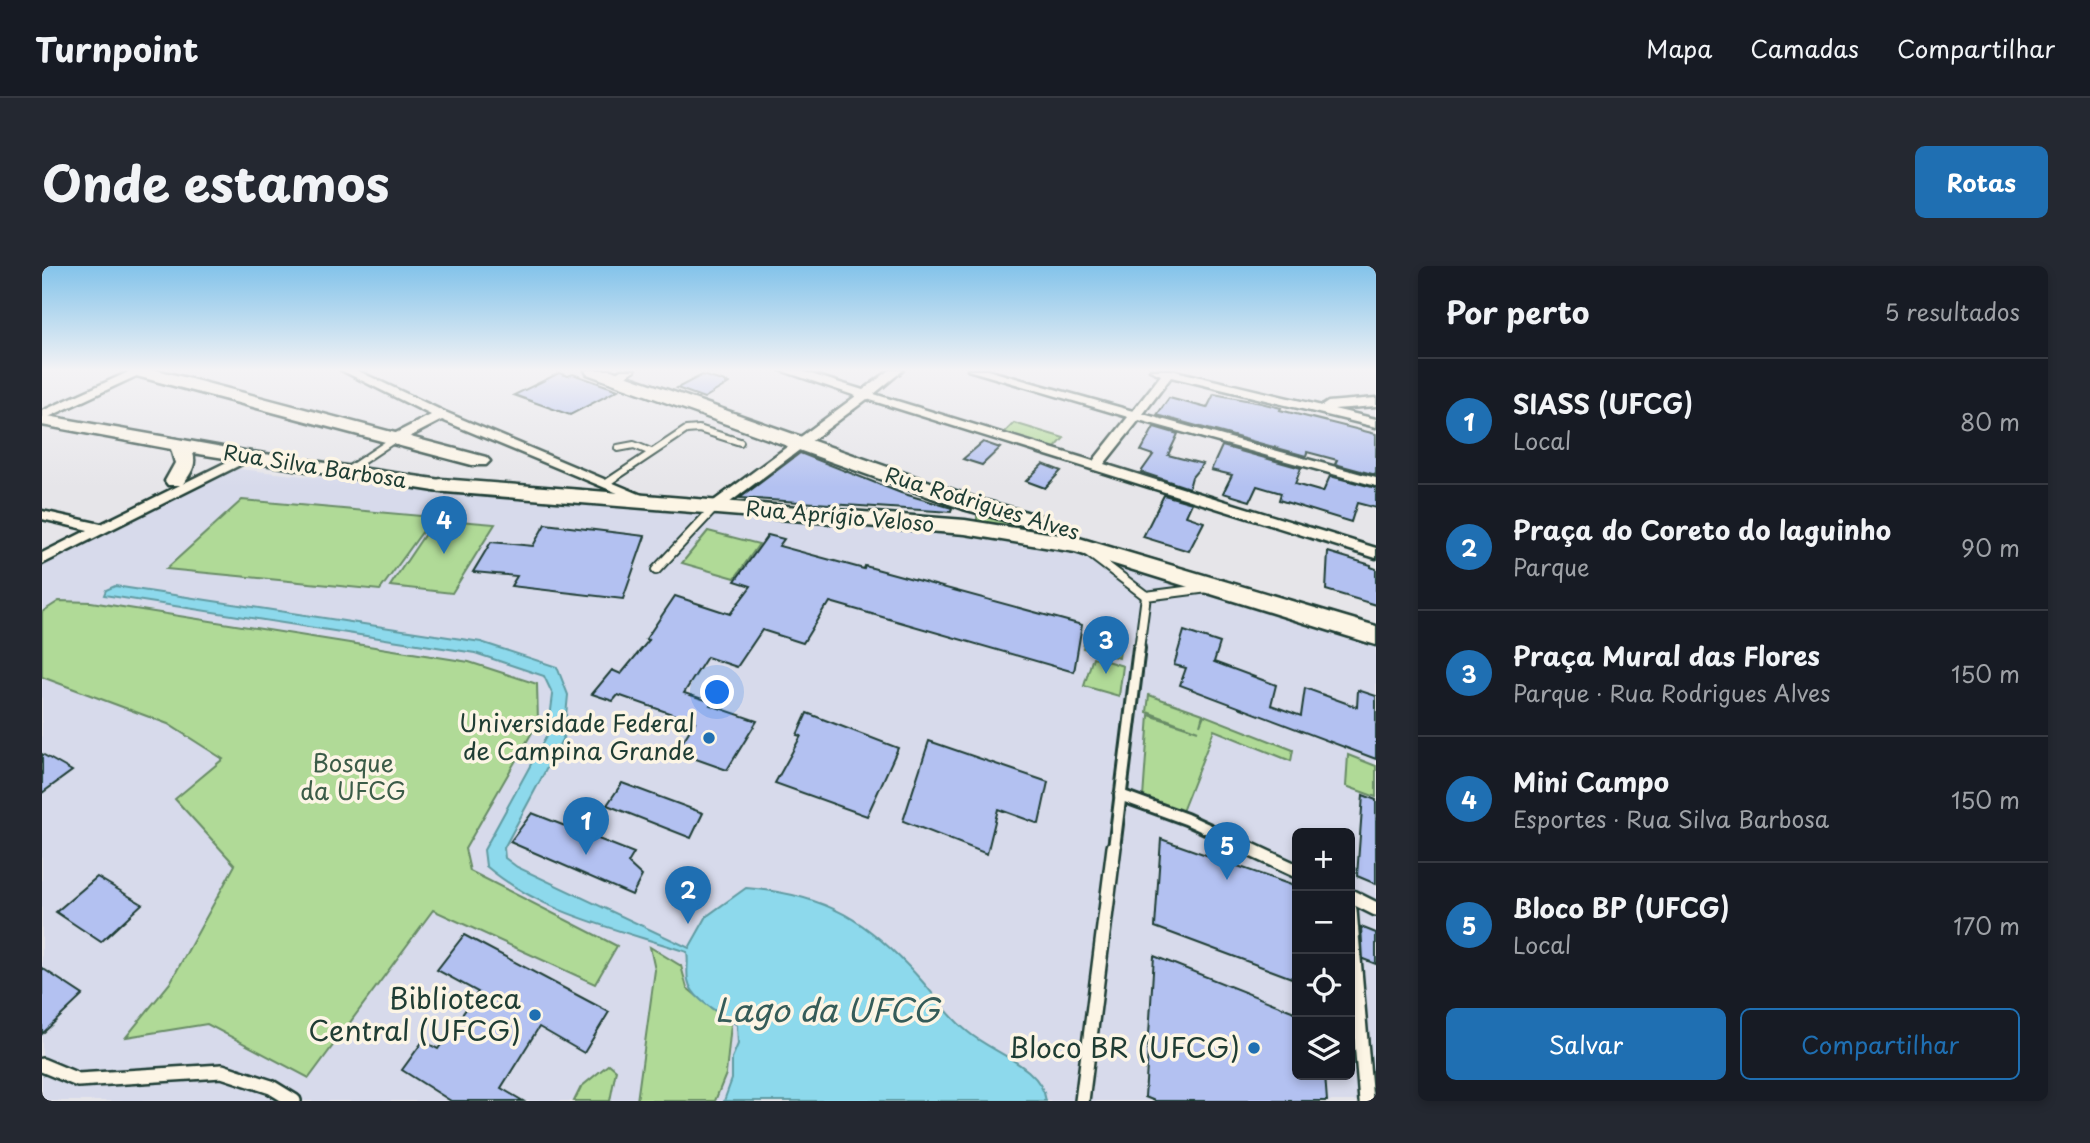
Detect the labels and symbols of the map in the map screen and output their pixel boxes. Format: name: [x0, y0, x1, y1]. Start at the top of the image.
street label: Rua Silva Barbosa: [222, 435, 409, 495]
street label: Rua Rodrigues Alves: [881, 457, 1084, 547]
street label: Rua Aprígio Veloso: [745, 491, 936, 539]
pin: 4: [421, 496, 467, 554]
pin: 3: [1083, 616, 1129, 674]
your location: [700, 675, 734, 709]
place label: Universidade Federal de Campina Grande: [459, 704, 695, 768]
marker: Universidade Federal de Campina Grande: [701, 730, 717, 746]
park label: Bosque da UFCG: [300, 744, 406, 808]
pin: 1: [563, 797, 609, 855]
pin: 5: [1204, 822, 1250, 880]
pin: 2: [665, 866, 711, 924]
place label: Biblioteca Central (UFCG): [308, 976, 522, 1051]
water label: Lago da UFCG: [715, 985, 942, 1033]
marker: Biblioteca Central (UFCG): [527, 1007, 543, 1023]
place label: Bloco BR (UFCG): [1008, 1025, 1240, 1068]
marker: Bloco BR (UFCG): [1246, 1040, 1262, 1056]

